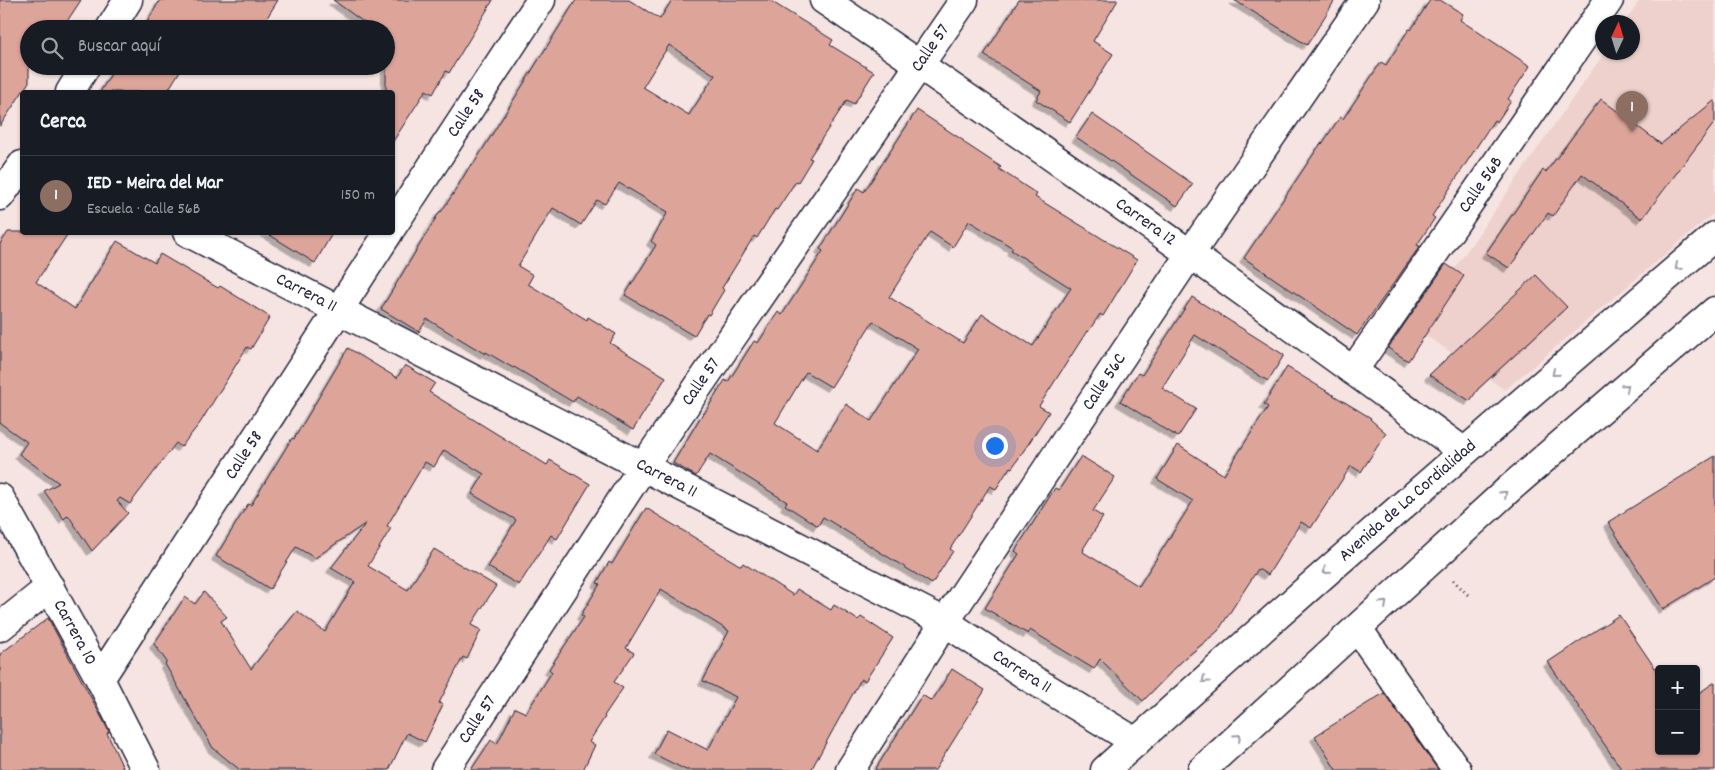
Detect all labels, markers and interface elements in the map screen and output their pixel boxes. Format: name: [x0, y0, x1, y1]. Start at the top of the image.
north arrow: [1595, 15, 1640, 60]
street label: Calle 57: [905, 19, 956, 77]
search box: [20, 20, 395, 75]
icon: search: [38, 34, 66, 62]
text: Buscar aquí: [78, 34, 160, 61]
street label: Calle 58: [441, 84, 492, 143]
pin: 1: [1616, 91, 1648, 132]
text: Cerca: [40, 108, 86, 138]
street label: Calle 56B: [1453, 152, 1510, 218]
text: IED - Meira del Mar: [87, 171, 223, 198]
text: 1: [54, 184, 58, 207]
text: 150 m: [341, 184, 375, 207]
street label: Carrera 12: [1110, 192, 1181, 253]
text: Escuela · Calle 56B: [87, 198, 200, 221]
one-way arrow: [1675, 262, 1684, 270]
street label: Carrera 11: [271, 267, 341, 319]
street label: Calle 56C: [1077, 348, 1133, 416]
street label: Calle 57: [676, 353, 727, 411]
one-way arrow: [1551, 367, 1560, 376]
one-way arrow: [1621, 384, 1630, 393]
street label: Calle 58: [219, 426, 269, 485]
your location: [982, 433, 1008, 459]
street label: Avenida de La Cordialidad: [1334, 434, 1482, 568]
street label: Carrera 11: [631, 452, 701, 505]
one-way arrow: [1498, 491, 1507, 500]
one-way arrow: [1323, 566, 1332, 575]
street label: Carrera 10: [46, 595, 103, 670]
one-way arrow: [1379, 601, 1388, 610]
street label: Carrera 11: [987, 644, 1056, 700]
map controls: [1655, 665, 1700, 755]
button: +: [1655, 665, 1700, 710]
one-way arrow: [1202, 674, 1211, 683]
street label: Calle 57: [453, 691, 503, 749]
button: −: [1655, 710, 1700, 755]
one-way arrow: [1233, 734, 1242, 743]

